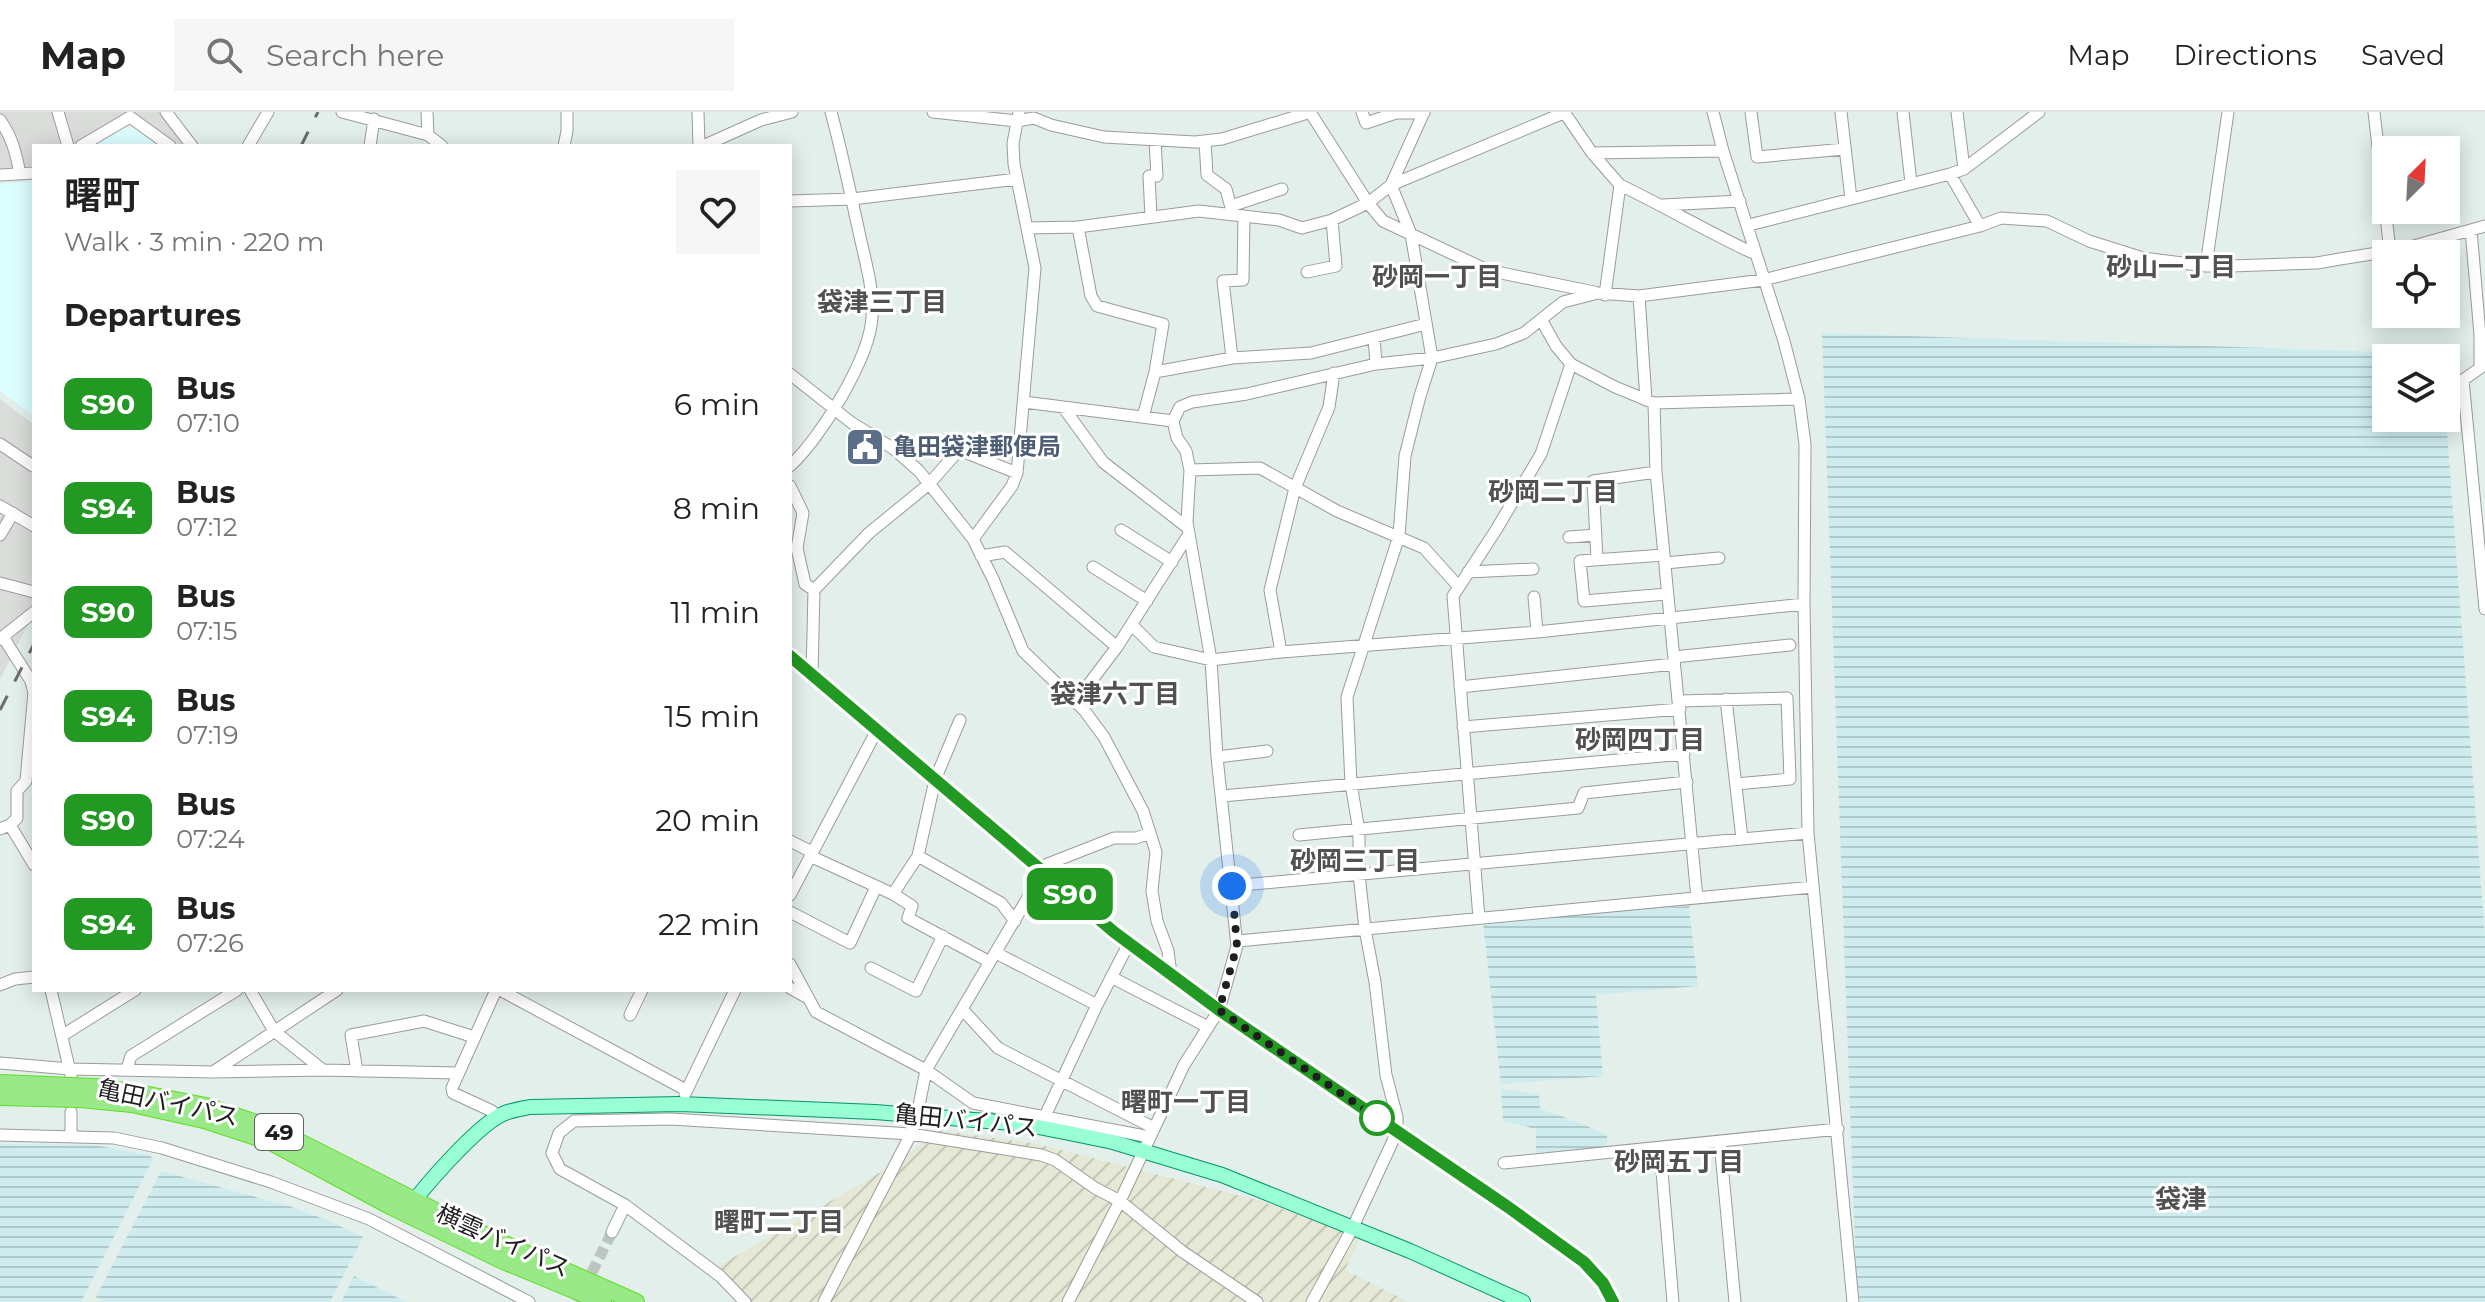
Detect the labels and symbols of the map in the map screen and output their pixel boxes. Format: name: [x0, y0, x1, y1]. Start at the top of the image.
north arrow: [2372, 136, 2460, 224]
district label: 砂山一丁目: [2106, 251, 2236, 283]
district label: 砂岡一丁目: [1372, 261, 1502, 293]
district label: 袋津三丁目: [817, 286, 947, 318]
public building icon: 亀田袋津郵便局: [844, 426, 886, 468]
place label: 亀田袋津郵便局: [893, 432, 1061, 461]
district label: 砂岡二丁目: [1488, 476, 1618, 508]
district label: 袋津六丁目: [1050, 678, 1180, 710]
district label: 砂岡四丁目: [1575, 724, 1705, 756]
district label: 砂岡三丁目: [1290, 845, 1420, 877]
your location: [1212, 866, 1252, 906]
line badge: S90: [1024, 868, 1116, 920]
street label: 亀田バイパス: [95, 1073, 241, 1132]
district label: 曙町一丁目: [1121, 1086, 1251, 1118]
street label: 亀田バイパス: [893, 1099, 1039, 1142]
unlabelled marker: [1360, 1101, 1394, 1135]
road number: 49: [255, 1114, 303, 1150]
district label: 砂岡五丁目: [1614, 1146, 1744, 1178]
district label: 袋津: [2155, 1183, 2207, 1215]
street label: 横雲バイパス: [432, 1198, 575, 1283]
district label: 曙町二丁目: [714, 1206, 844, 1238]

